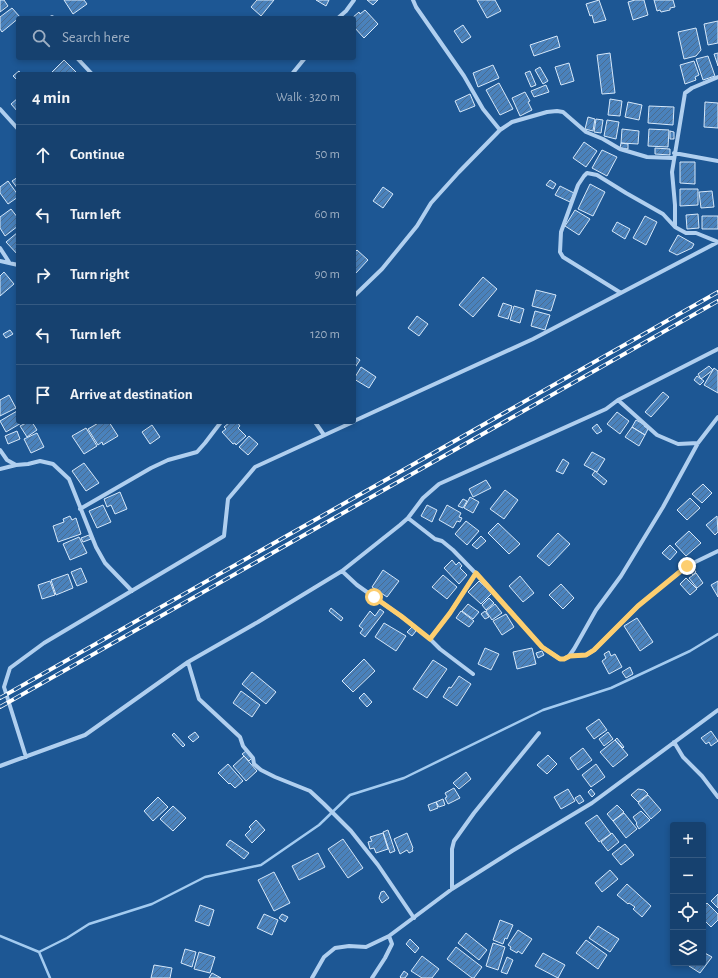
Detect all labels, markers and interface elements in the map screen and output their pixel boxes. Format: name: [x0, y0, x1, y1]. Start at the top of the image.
search box: [16, 16, 356, 60]
icon: search: [30, 27, 52, 49]
text: Search here: [62, 30, 130, 45]
text: 4 min: [32, 89, 70, 106]
text: Walk · 320 m: [276, 91, 340, 104]
icon: ahead: [32, 144, 54, 166]
text: Continue: [70, 147, 125, 162]
text: 50 m: [315, 148, 340, 161]
icon: left: [32, 204, 54, 226]
text: Turn left: [70, 207, 121, 222]
text: 60 m: [314, 208, 340, 221]
icon: right: [32, 264, 54, 286]
text: Turn right: [70, 267, 129, 282]
text: 90 m: [314, 268, 340, 281]
icon: left: [32, 324, 54, 346]
text: Turn left: [70, 327, 121, 342]
text: 120 m: [310, 328, 340, 341]
icon: arrive: [32, 384, 54, 406]
text: Arrive at destination: [70, 387, 193, 402]
route end: [678, 557, 696, 575]
route start: [365, 588, 383, 606]
map controls: [670, 822, 706, 966]
button: +: [670, 822, 706, 858]
button: −: [670, 858, 706, 894]
button: locate: [670, 894, 706, 930]
button: layers: [670, 930, 706, 966]

